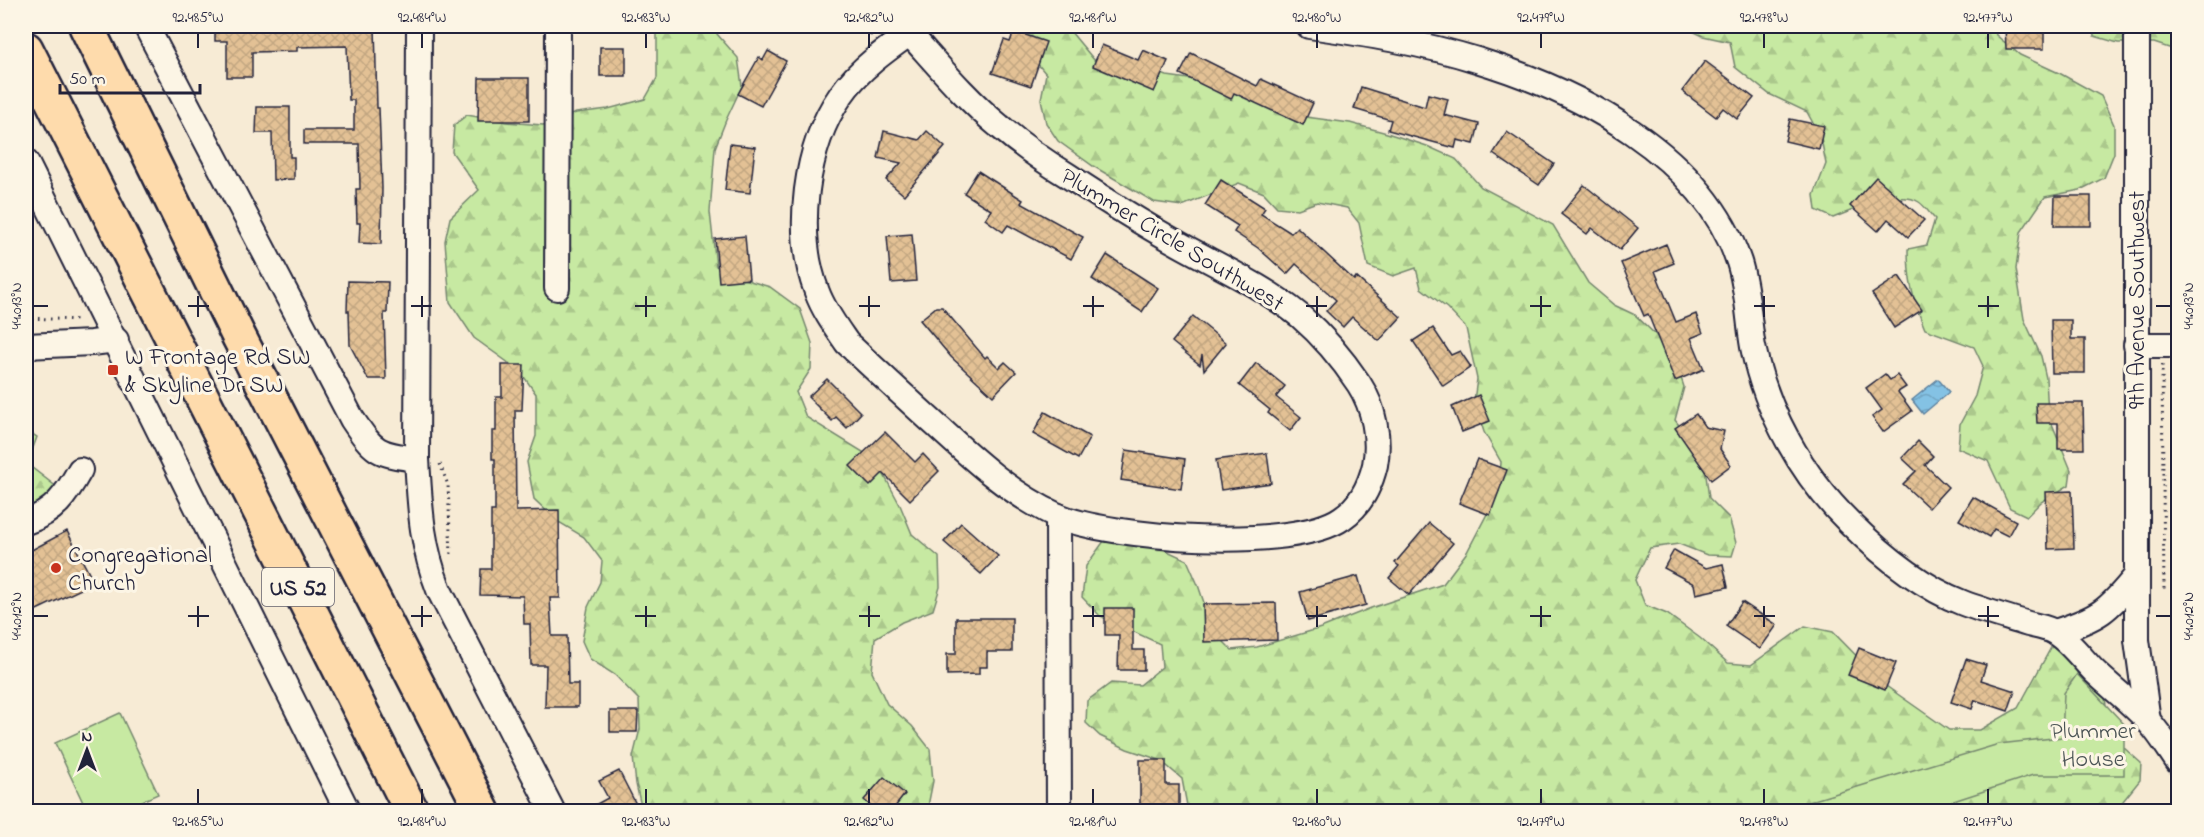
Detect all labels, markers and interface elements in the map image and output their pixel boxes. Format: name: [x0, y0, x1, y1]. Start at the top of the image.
text: 92.485°W: [172, 7, 224, 29]
text: 92.484°W: [398, 7, 446, 29]
text: 92.483°W: [622, 7, 670, 29]
text: 92.482°W: [844, 7, 894, 29]
text: 92.481°W: [1069, 7, 1117, 29]
text: 92.480°W: [1293, 7, 1341, 29]
text: 92.479°W: [1517, 7, 1565, 29]
text: 92.478°W: [1740, 7, 1788, 29]
text: 92.477°W: [1963, 7, 2013, 29]
scale bar: [60, 57, 200, 95]
text: 50 m: [69, 67, 106, 93]
street label: Plummer Circle Southwest: [1053, 160, 1290, 322]
street label: 9th Avenue Southwest: [2121, 191, 2156, 409]
text: 44.013°N: [6, 282, 28, 330]
text: 44.013°N: [2178, 282, 2200, 330]
place label: W Frontage Rd SW & Skyline Dr SW: [125, 341, 310, 405]
marker: W Frontage Rd SW & Skyline Dr SW: [106, 363, 120, 377]
place label: Congregational Church: [68, 539, 212, 602]
marker: Congregational Church: [49, 561, 63, 575]
road number: US 52: [262, 568, 334, 606]
text: 44.012°N: [6, 592, 28, 640]
text: 44.012°N: [2178, 592, 2200, 640]
park label: Plummer House: [2050, 715, 2136, 778]
north arrow: [57, 720, 117, 780]
text: N: [82, 725, 93, 749]
text: 92.485°W: [172, 811, 224, 833]
text: 92.484°W: [398, 811, 446, 833]
text: 92.483°W: [622, 811, 670, 833]
text: 92.482°W: [844, 811, 894, 833]
text: 92.481°W: [1069, 811, 1117, 833]
text: 92.480°W: [1293, 811, 1341, 833]
text: 92.479°W: [1517, 811, 1565, 833]
text: 92.478°W: [1740, 811, 1788, 833]
text: 92.477°W: [1963, 811, 2013, 833]

